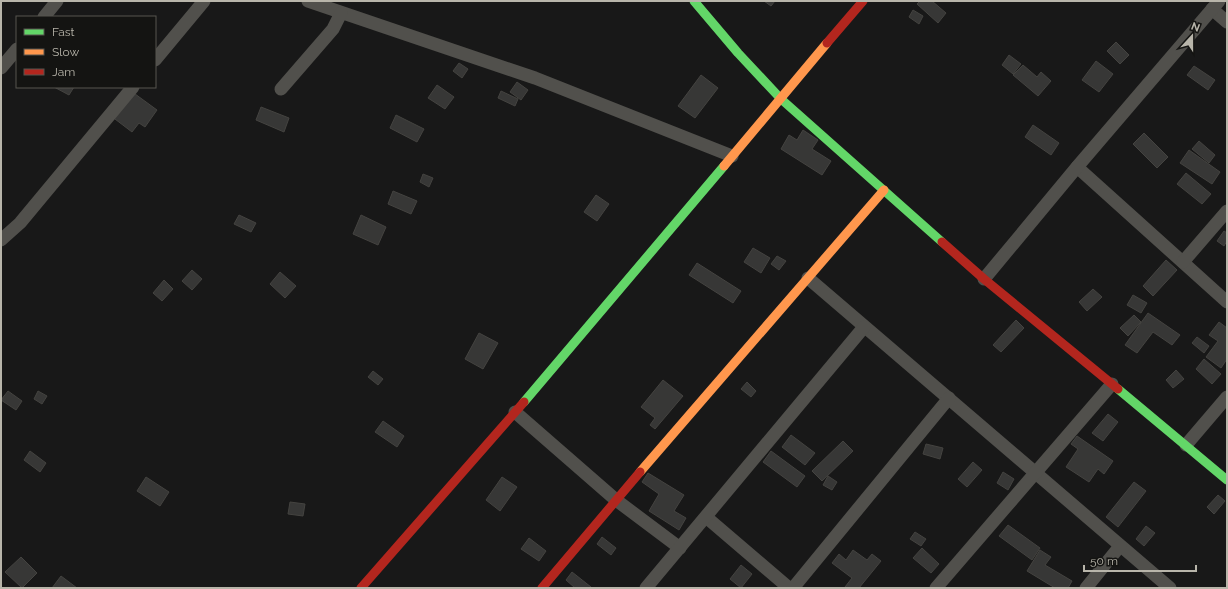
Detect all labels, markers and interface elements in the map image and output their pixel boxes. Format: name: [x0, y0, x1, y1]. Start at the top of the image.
legend: [16, 16, 156, 88]
north arrow: [1172, 16, 1212, 56]
text: N: [1189, 20, 1202, 35]
text: Fast: [52, 25, 75, 39]
text: Slow: [52, 45, 79, 59]
text: Jam: [52, 65, 75, 79]
scale bar: [1084, 547, 1196, 573]
text: 50 m: [1090, 554, 1118, 568]

